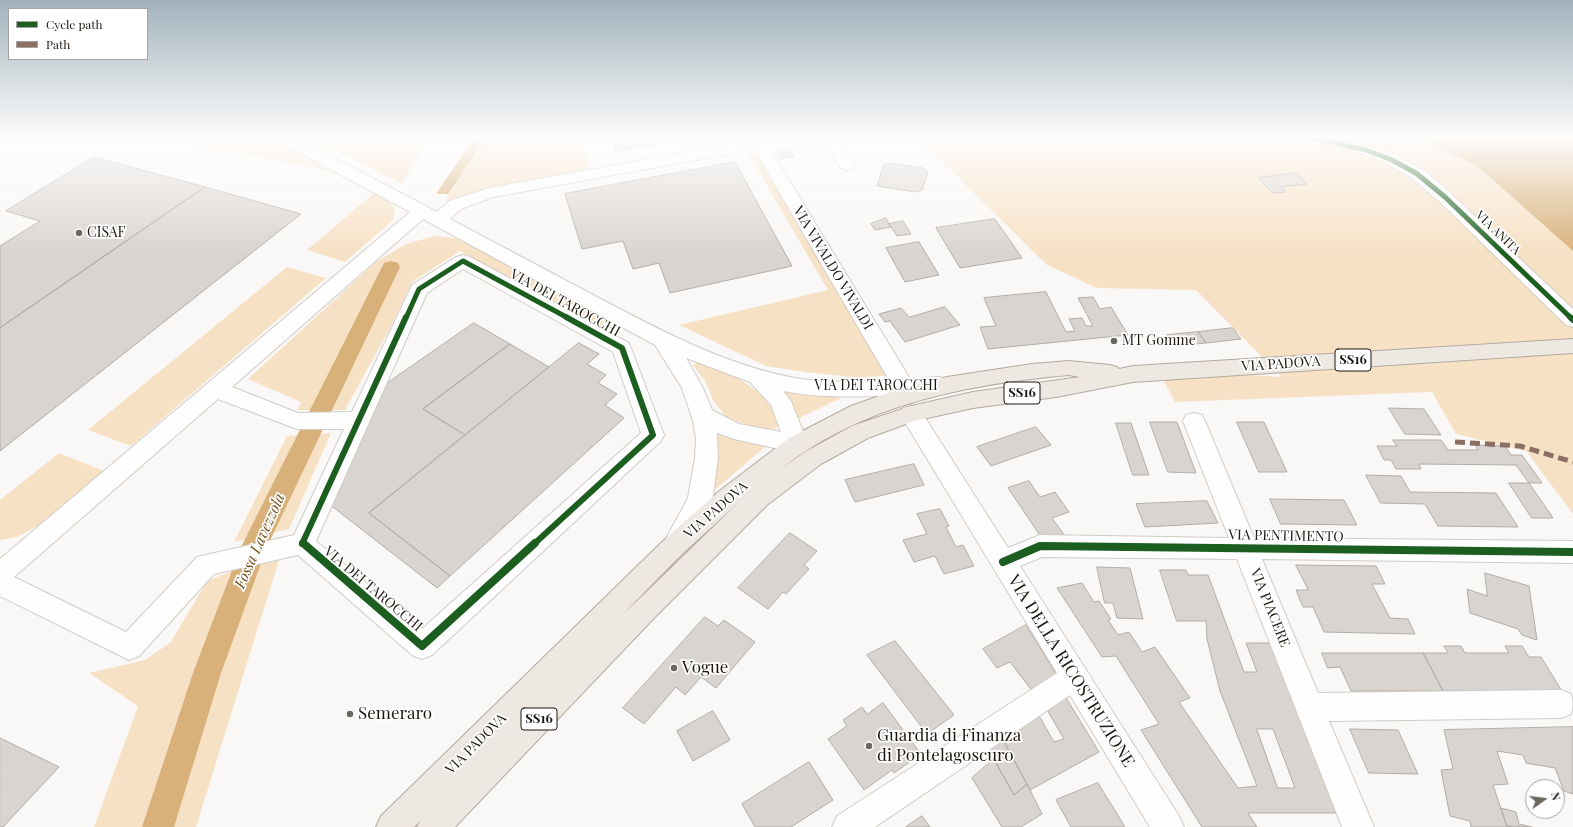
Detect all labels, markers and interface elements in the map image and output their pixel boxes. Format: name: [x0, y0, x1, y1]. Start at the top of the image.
legend: [8, 8, 148, 60]
text: Cycle path: [46, 16, 103, 32]
text: Path: [46, 36, 70, 52]
street label: VIA VIVALDO VIVALDI: [789, 203, 877, 333]
street label: VIA ANITA: [1473, 208, 1523, 258]
place label: CISAF: [87, 225, 125, 241]
marker: CISAF: [74, 228, 84, 238]
street label: VIA DEI TAROCCHI: [507, 266, 623, 340]
place label: MT Gomme: [1122, 333, 1196, 349]
marker: MT Gomme: [1109, 336, 1119, 346]
road number: SS16: [1335, 349, 1371, 371]
street label: VIA PADOVA: [1241, 353, 1321, 375]
street label: VIA DEI TAROCCHI: [814, 378, 938, 394]
road number: SS16: [1004, 382, 1040, 404]
street label: VIA PADOVA: [681, 478, 751, 542]
water label: Fossa Lavezzola: [231, 491, 289, 591]
street label: VIA PENTIMENTO: [1228, 527, 1344, 545]
street label: VIA DEI TAROCCHI: [320, 543, 426, 635]
street label: VIA PIACERE: [1247, 566, 1293, 650]
street label: VIA DELLA RICOSTRUZIONE: [1003, 571, 1139, 771]
place label: Vogue: [682, 658, 728, 678]
marker: Vogue: [669, 663, 679, 673]
place label: Semeraro: [358, 704, 432, 724]
road number: SS16: [521, 708, 557, 730]
marker: Semeraro: [345, 709, 355, 719]
street label: VIA PADOVA: [442, 710, 510, 778]
place label: Guardia di Finanza di Pontelagoscuro: [877, 726, 1021, 766]
marker: Guardia di Finanza di Pontelagoscuro: [864, 741, 874, 751]
north arrow: [1525, 779, 1565, 819]
text: N: [1548, 791, 1564, 802]

